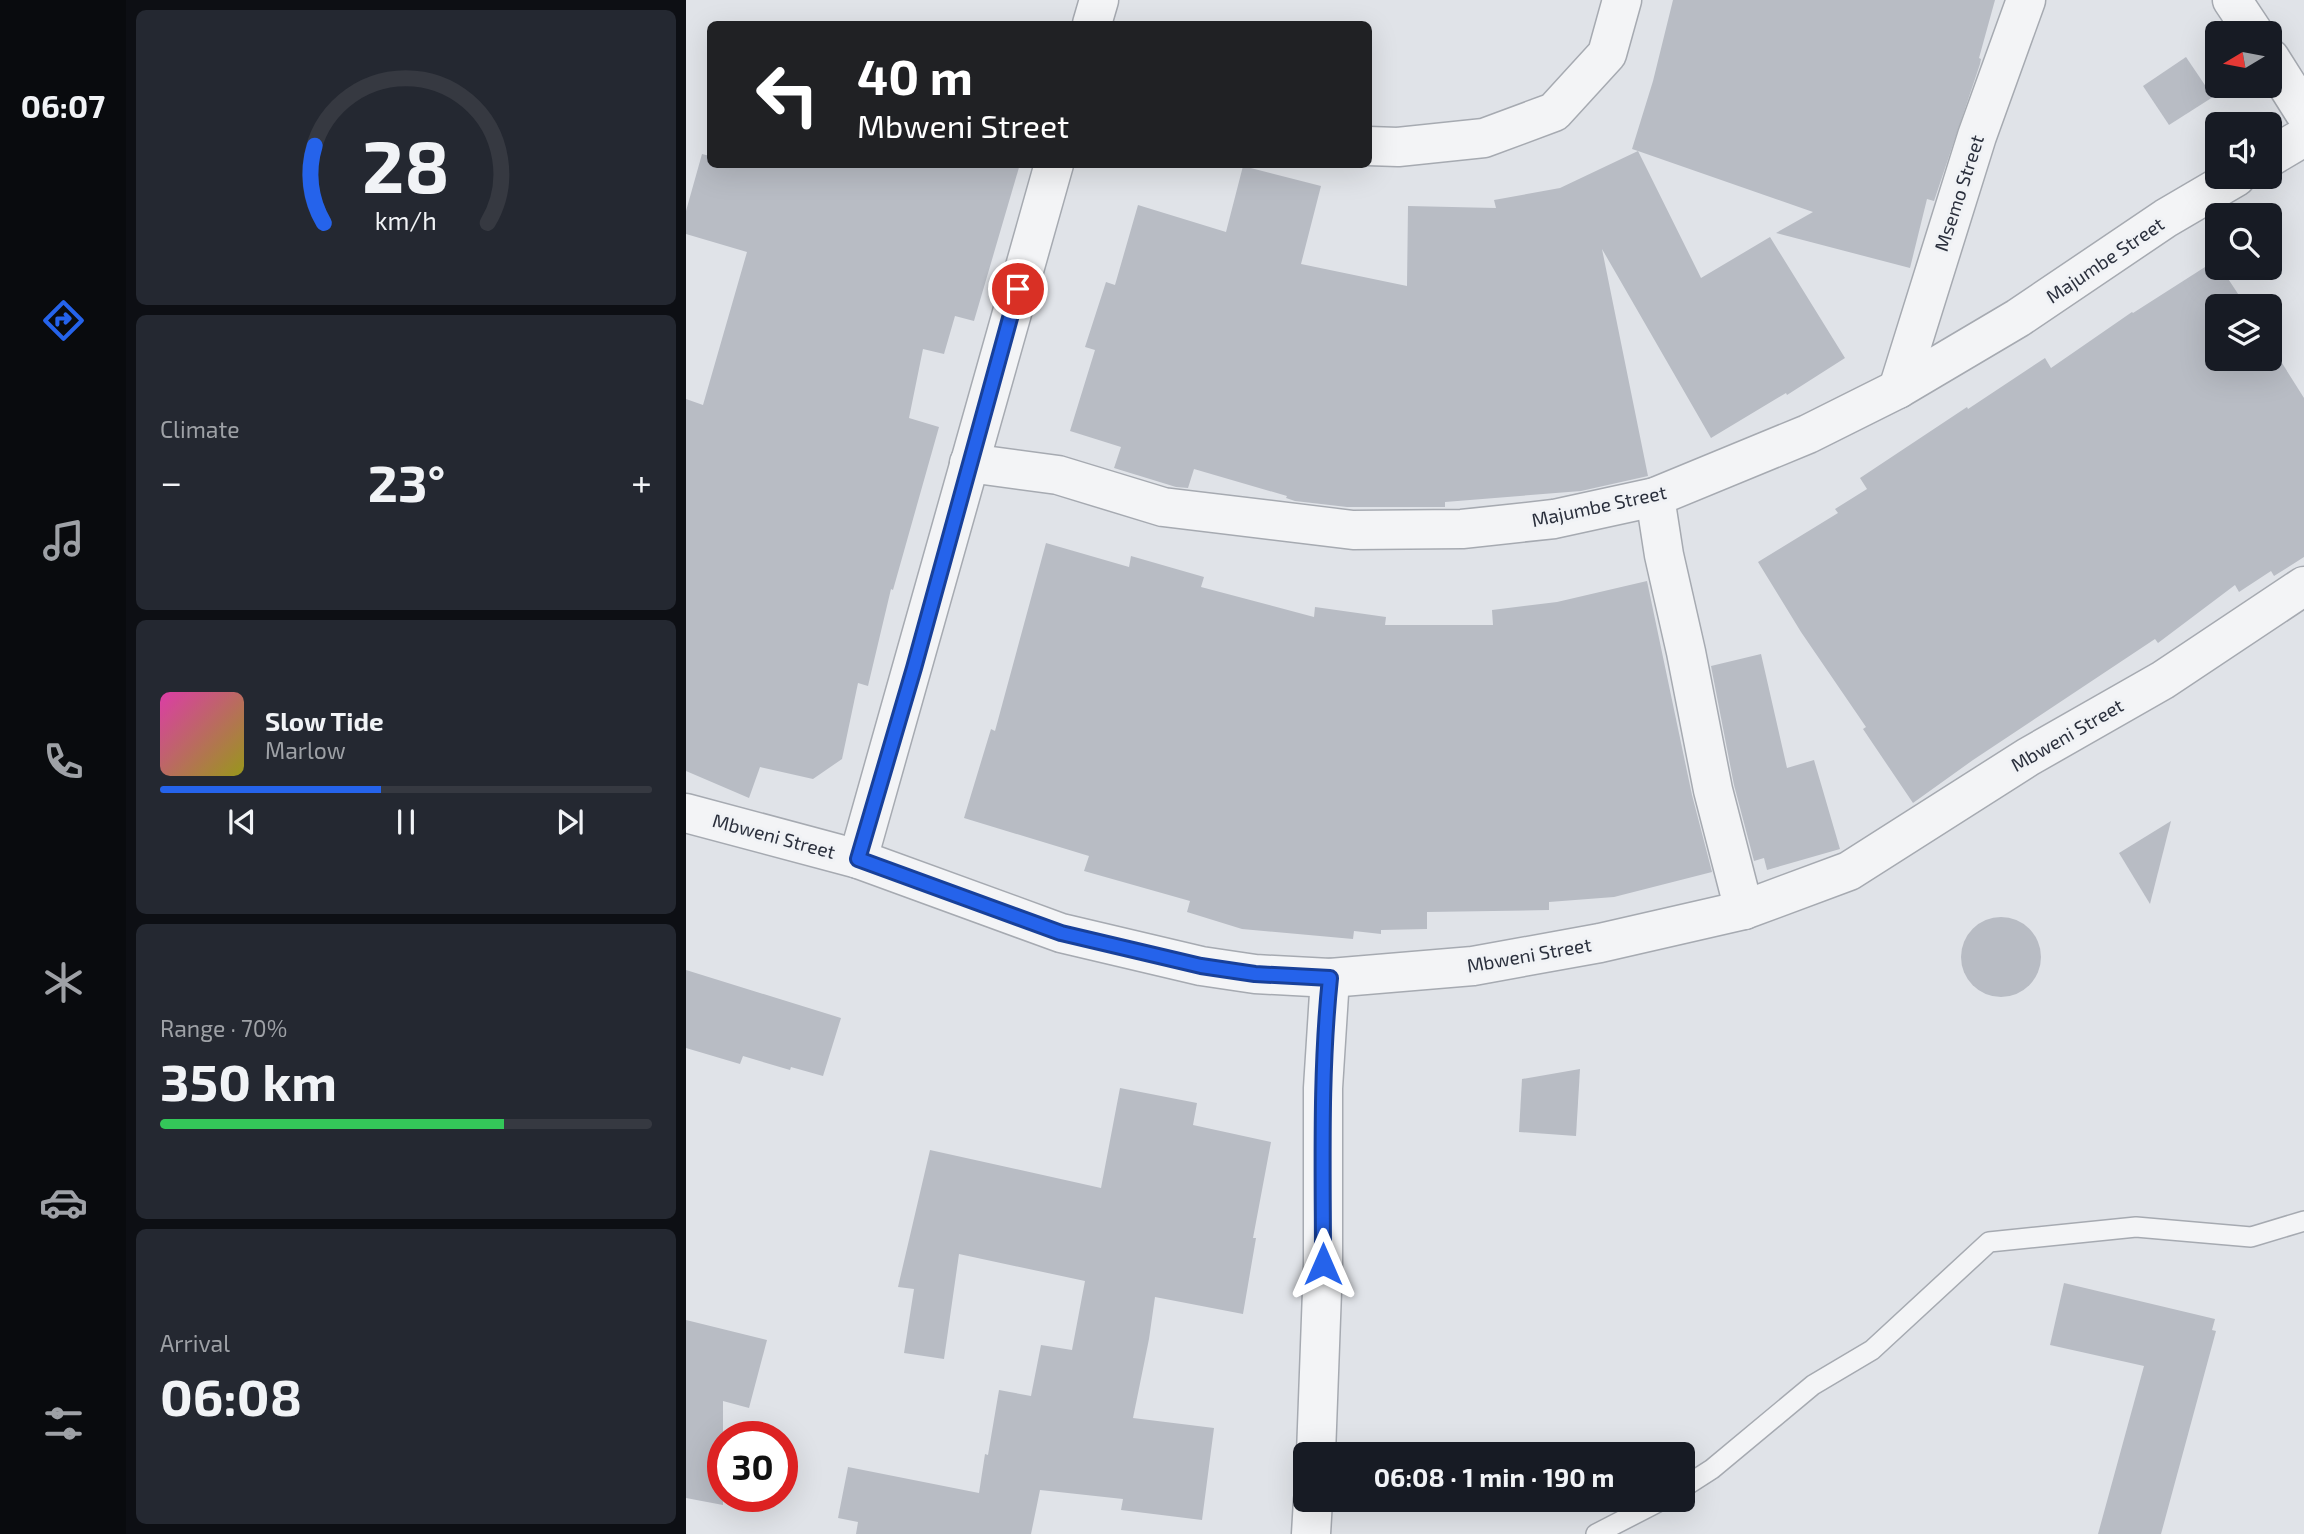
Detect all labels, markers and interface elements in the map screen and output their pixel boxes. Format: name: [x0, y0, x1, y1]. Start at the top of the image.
north arrow: [2205, 21, 2282, 98]
map controls: [2205, 21, 2282, 371]
text: 40 m: [857, 46, 973, 105]
icon: left: [742, 49, 833, 140]
text: 06:07: [21, 86, 105, 124]
text: Mbweni Street: [857, 106, 1069, 144]
button: sound: [2205, 112, 2282, 189]
text: 28: [362, 121, 450, 209]
street label: Msemo Street: [1929, 132, 1988, 254]
button: search: [2205, 203, 2282, 280]
text: km/h: [375, 205, 437, 235]
street label: Majumbe Street: [2041, 212, 2168, 308]
pin: [988, 259, 1048, 319]
icon: arrive: [999, 270, 1037, 308]
button: layers: [2205, 294, 2282, 371]
icon: directions: [39, 296, 88, 345]
text: Climate: [160, 415, 240, 443]
text: 23°: [368, 450, 445, 512]
text: −: [160, 458, 182, 504]
text: +: [631, 458, 652, 504]
street label: Majumbe Street: [1529, 480, 1668, 531]
icon: music: [39, 516, 88, 565]
street label: Mbweni Street: [2006, 693, 2127, 776]
text: Slow Tide: [265, 705, 384, 736]
text: Marlow: [265, 736, 346, 764]
icon: phone: [39, 737, 88, 786]
icon: previous: [223, 803, 261, 841]
icon: pause: [387, 803, 425, 841]
icon: next: [551, 803, 589, 841]
street label: Mbweni Street: [710, 808, 838, 863]
street label: Mbweni Street: [1465, 932, 1593, 977]
icon: climate: [39, 958, 88, 1007]
text: Range · 70%: [160, 1014, 287, 1042]
text: 350 km: [160, 1049, 337, 1111]
icon: car: [39, 1178, 88, 1227]
position arrow: [1286, 1227, 1360, 1301]
text: Arrival: [160, 1329, 230, 1357]
text: 06:08: [160, 1364, 302, 1426]
icon: filters: [39, 1399, 88, 1448]
speed limit sign: 30: [707, 1421, 798, 1512]
text: 06:08 · 1 min · 190 m: [1374, 1461, 1614, 1492]

